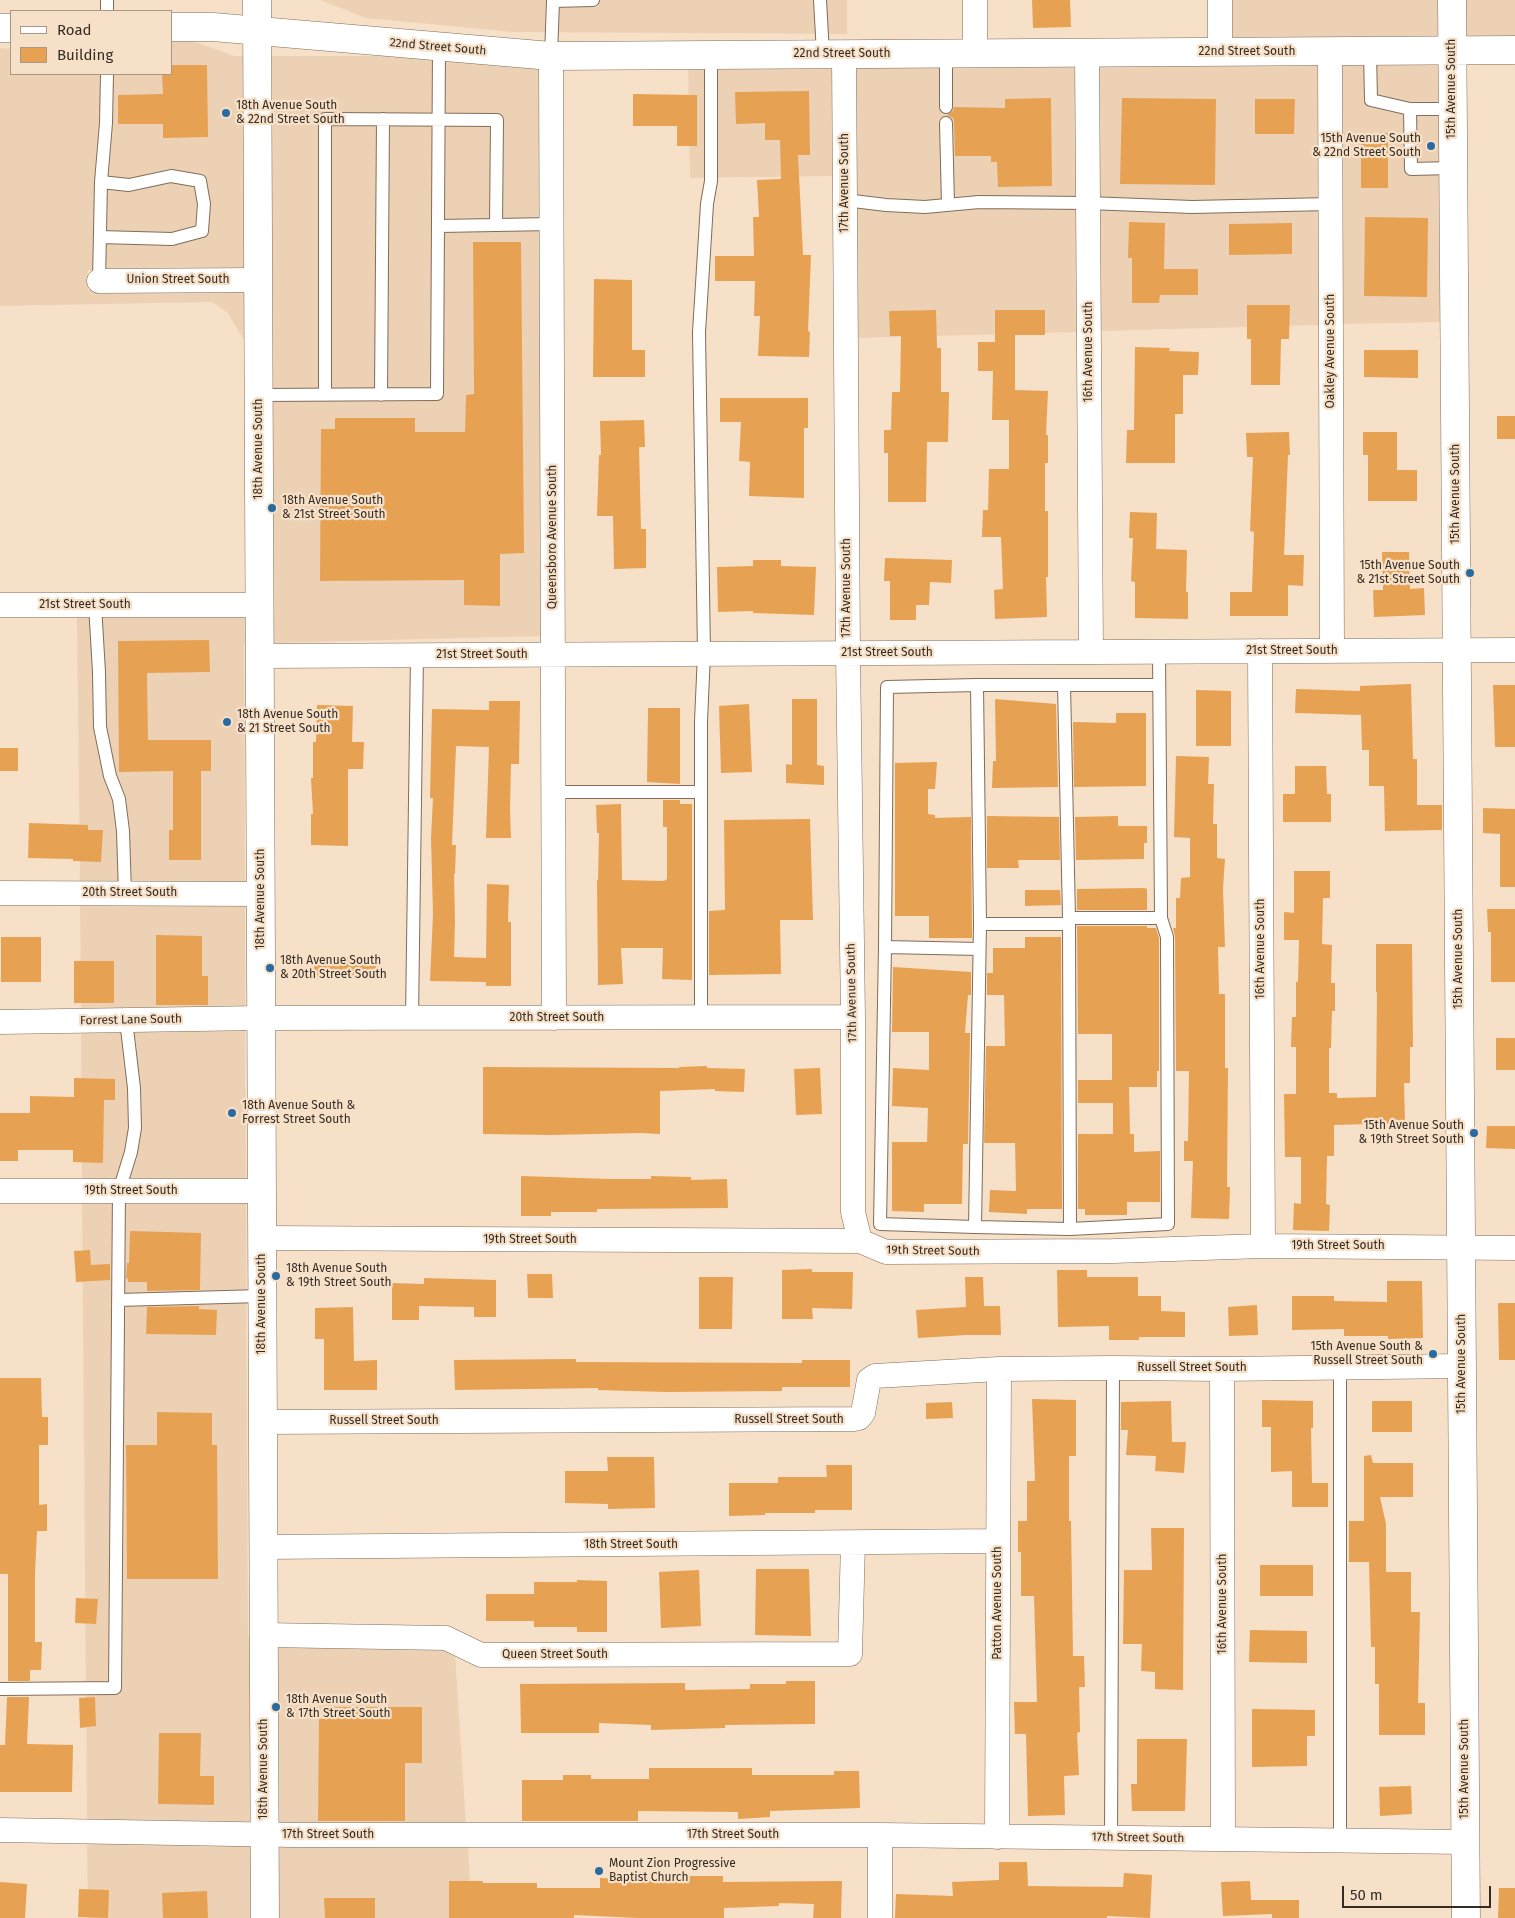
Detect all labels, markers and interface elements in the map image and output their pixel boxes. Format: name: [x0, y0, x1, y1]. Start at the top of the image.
legend: [10, 10, 172, 75]
text: Road: [57, 21, 92, 39]
street label: 22nd Street South: [389, 36, 487, 58]
street label: 15th Avenue South: [1445, 39, 1459, 139]
street label: 22nd Street South: [1199, 45, 1295, 59]
text: Building: [57, 46, 113, 64]
street label: 22nd Street South: [794, 47, 890, 61]
place label: 18th Avenue South & 22nd Street South: [236, 99, 345, 127]
marker: 18th Avenue South & 22nd Street South: [220, 107, 232, 119]
place label: 15th Avenue South & 22nd Street South: [1312, 132, 1421, 160]
street label: 17th Avenue South: [838, 133, 852, 233]
marker: 15th Avenue South & 22nd Street South: [1425, 140, 1437, 152]
street label: Union Street South: [126, 273, 230, 287]
street label: Oakley Avenue South: [1324, 294, 1338, 408]
street label: 16th Avenue South: [1082, 301, 1096, 403]
street label: 18th Avenue South: [252, 398, 266, 500]
street label: 15th Avenue South: [1449, 444, 1463, 544]
street label: Queensboro Avenue South: [546, 465, 560, 609]
place label: 18th Avenue South & 21st Street South: [282, 494, 386, 522]
marker: 18th Avenue South & 21st Street South: [266, 502, 278, 514]
street label: 17th Avenue South: [840, 538, 854, 638]
place label: 15th Avenue South & 21st Street South: [1356, 559, 1460, 587]
marker: 15th Avenue South & 21st Street South: [1464, 567, 1476, 579]
street label: 21st Street South: [39, 598, 131, 612]
street label: 21st Street South: [1246, 644, 1338, 658]
street label: 21st Street South: [841, 646, 933, 660]
street label: 21st Street South: [436, 648, 528, 662]
place label: 18th Avenue South & 21 Street South: [237, 708, 338, 736]
marker: 18th Avenue South & 21 Street South: [221, 716, 233, 728]
street label: 18th Avenue South: [254, 848, 268, 950]
street label: 20th Street South: [83, 886, 177, 900]
street label: 16th Avenue South: [1254, 898, 1268, 1000]
street label: 15th Avenue South: [1452, 909, 1466, 1009]
street label: 17th Avenue South: [844, 943, 860, 1043]
place label: 18th Avenue South & 20th Street South: [280, 954, 387, 982]
marker: 18th Avenue South & 20th Street South: [264, 962, 276, 974]
street label: 20th Street South: [510, 1011, 604, 1025]
street label: Forrest Lane South: [80, 1012, 182, 1028]
place label: 18th Avenue South & Forrest Street South: [242, 1099, 355, 1127]
marker: 18th Avenue South & Forrest Street South: [226, 1107, 238, 1119]
place label: 15th Avenue South & 19th Street South: [1358, 1119, 1464, 1147]
marker: 15th Avenue South & 19th Street South: [1468, 1127, 1480, 1139]
street label: 19th Street South: [84, 1184, 178, 1198]
street label: 19th Street South: [483, 1233, 577, 1247]
street label: 19th Street South: [1291, 1239, 1385, 1253]
street label: 19th Street South: [886, 1243, 980, 1259]
street label: 18th Avenue South: [255, 1253, 269, 1355]
place label: 18th Avenue South & 19th Street South: [286, 1262, 392, 1290]
marker: 18th Avenue South & 19th Street South: [270, 1270, 282, 1282]
street label: 15th Avenue South: [1455, 1314, 1469, 1414]
place label: 15th Avenue South & Russell Street South: [1311, 1340, 1423, 1368]
marker: 15th Avenue South & Russell Street South: [1427, 1348, 1439, 1360]
street label: Russell Street South: [1137, 1361, 1247, 1375]
street label: Russell Street South: [734, 1413, 844, 1427]
street label: Russell Street South: [329, 1414, 439, 1428]
street label: 18th Street South: [584, 1538, 678, 1552]
street label: Patton Avenue South: [991, 1546, 1005, 1660]
street label: 16th Avenue South: [1216, 1553, 1230, 1655]
street label: Queen Street South: [502, 1648, 608, 1662]
place label: 18th Avenue South & 17th Street South: [286, 1693, 391, 1721]
marker: 18th Avenue South & 17th Street South: [270, 1701, 282, 1713]
street label: 18th Avenue South: [257, 1718, 271, 1820]
street label: 15th Avenue South: [1458, 1719, 1472, 1819]
street label: 17th Street South: [282, 1828, 374, 1842]
street label: 17th Street South: [687, 1828, 779, 1842]
street label: 17th Street South: [1092, 1830, 1184, 1846]
place label: Mount Zion Progressive Baptist Church: [609, 1857, 736, 1885]
marker: Mount Zion Progressive Baptist Church: [593, 1865, 605, 1877]
scale bar: [1345, 1876, 1494, 1908]
text: 50 m: [1350, 1886, 1383, 1904]

